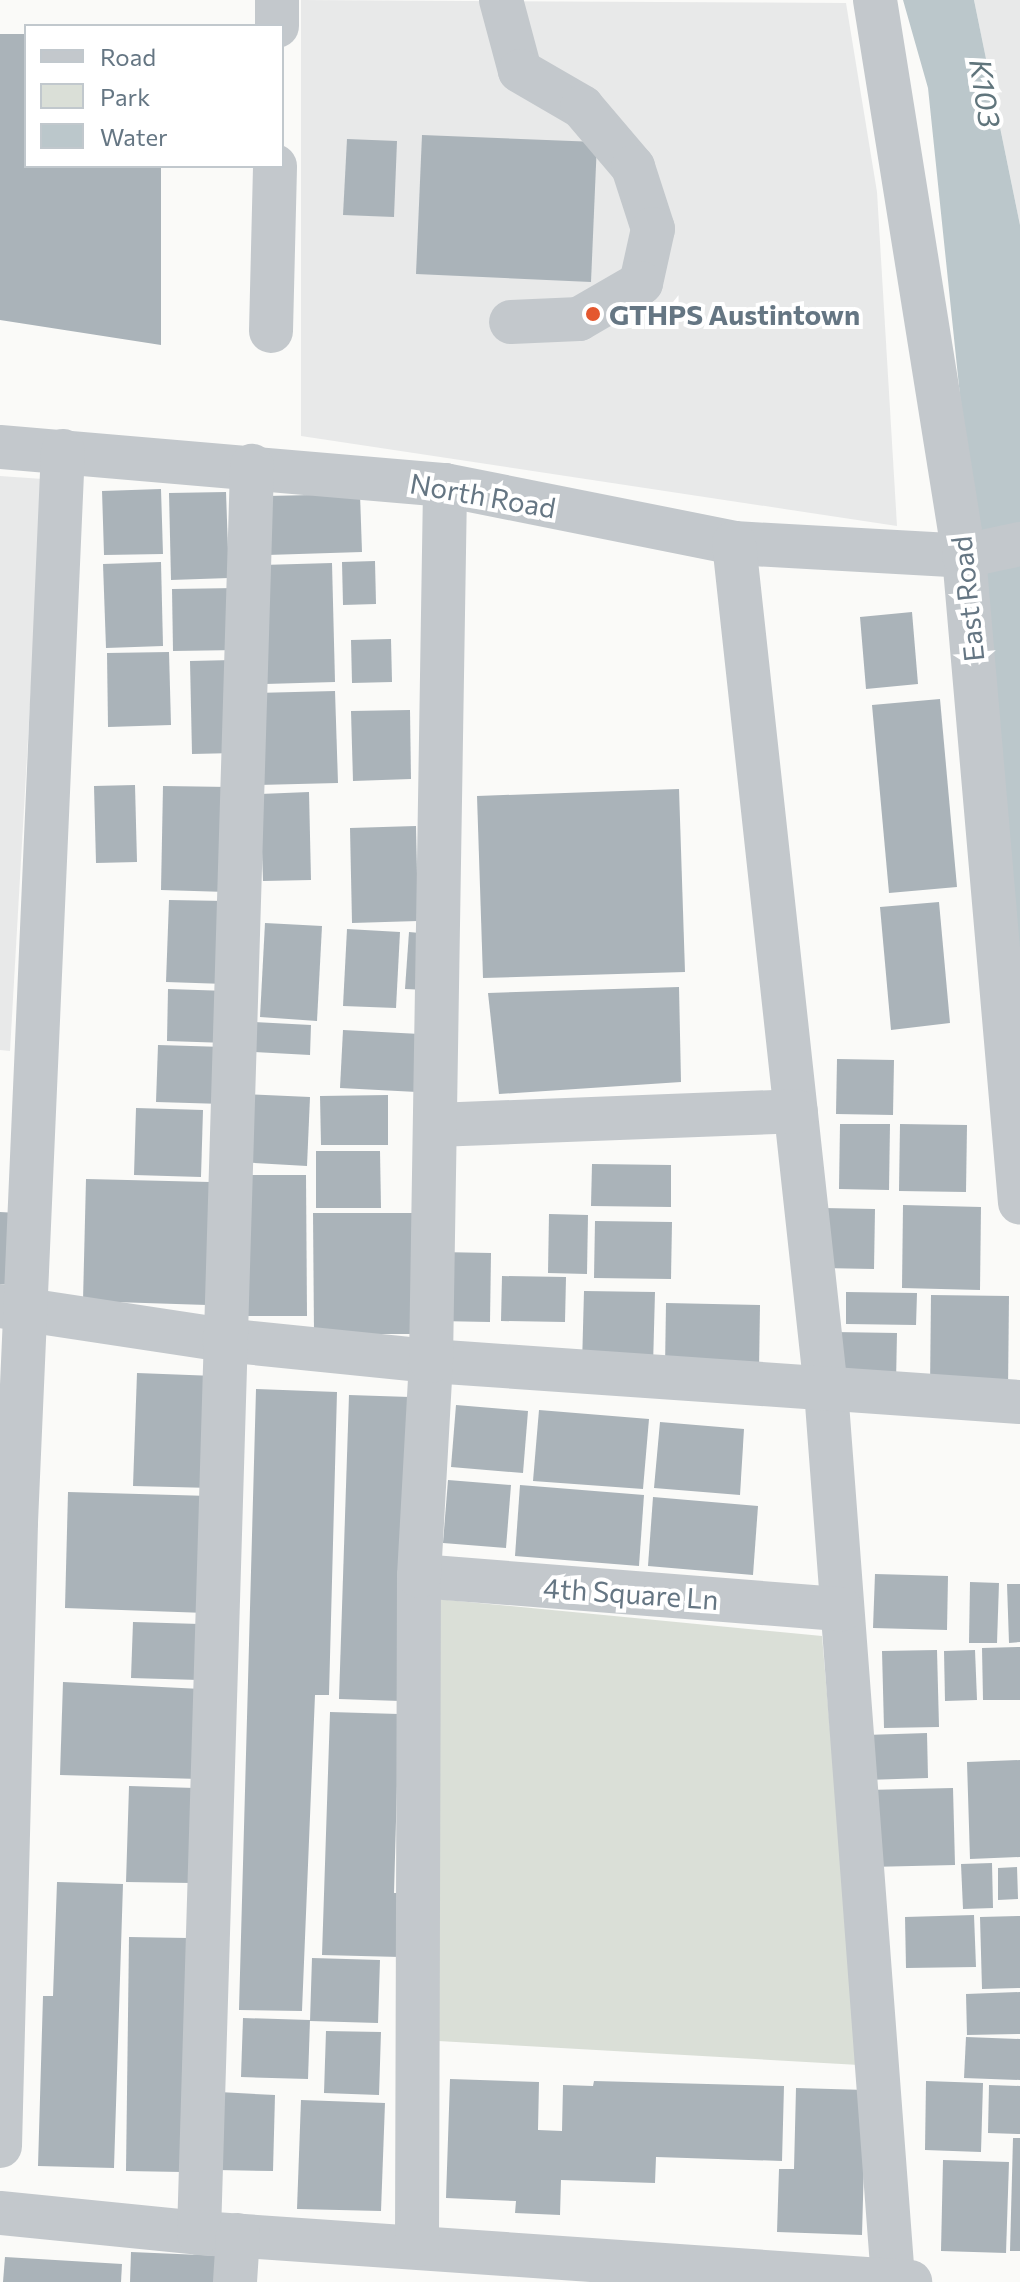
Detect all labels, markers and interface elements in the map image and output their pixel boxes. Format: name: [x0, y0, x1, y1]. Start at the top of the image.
legend: [24, 24, 284, 168]
text: Road: [100, 42, 156, 71]
water label: K103: [963, 56, 1009, 130]
text: Park: [100, 82, 150, 111]
text: Water: [100, 122, 168, 151]
place label: GTHPS Austintown: [609, 297, 860, 331]
marker: GTHPS Austintown: [584, 305, 602, 323]
street label: North Road: [408, 466, 558, 524]
street label: East Road: [944, 535, 990, 663]
street label: 4th Square Ln: [542, 1570, 720, 1616]

